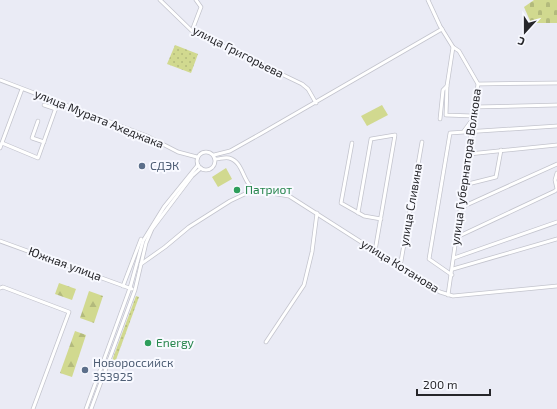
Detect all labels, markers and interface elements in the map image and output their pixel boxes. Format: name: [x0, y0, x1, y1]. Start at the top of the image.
north arrow: [505, 12, 545, 52]
street label: улица Григорьева: [190, 22, 286, 81]
text: С: [515, 34, 527, 49]
street label: улица Мурата Ахеджака: [32, 86, 166, 151]
street label: улица Губернатора Волкова: [447, 88, 484, 246]
place label: СДЭК: [150, 158, 179, 172]
marker: СДЭК: [137, 161, 147, 171]
street label: улица Сливина: [396, 162, 425, 248]
place label: Патриот: [245, 182, 292, 196]
marker: Патриот: [232, 185, 242, 195]
street label: улица Котанова: [358, 235, 442, 296]
street label: Южная улица: [26, 243, 104, 284]
place label: Energy: [156, 335, 195, 349]
marker: Energy: [143, 338, 153, 348]
place label: Новороссийск 353925: [93, 355, 174, 383]
marker: Новороссийск 353925: [80, 365, 90, 375]
scale bar: [417, 371, 490, 397]
text: 200 m: [423, 377, 457, 391]

